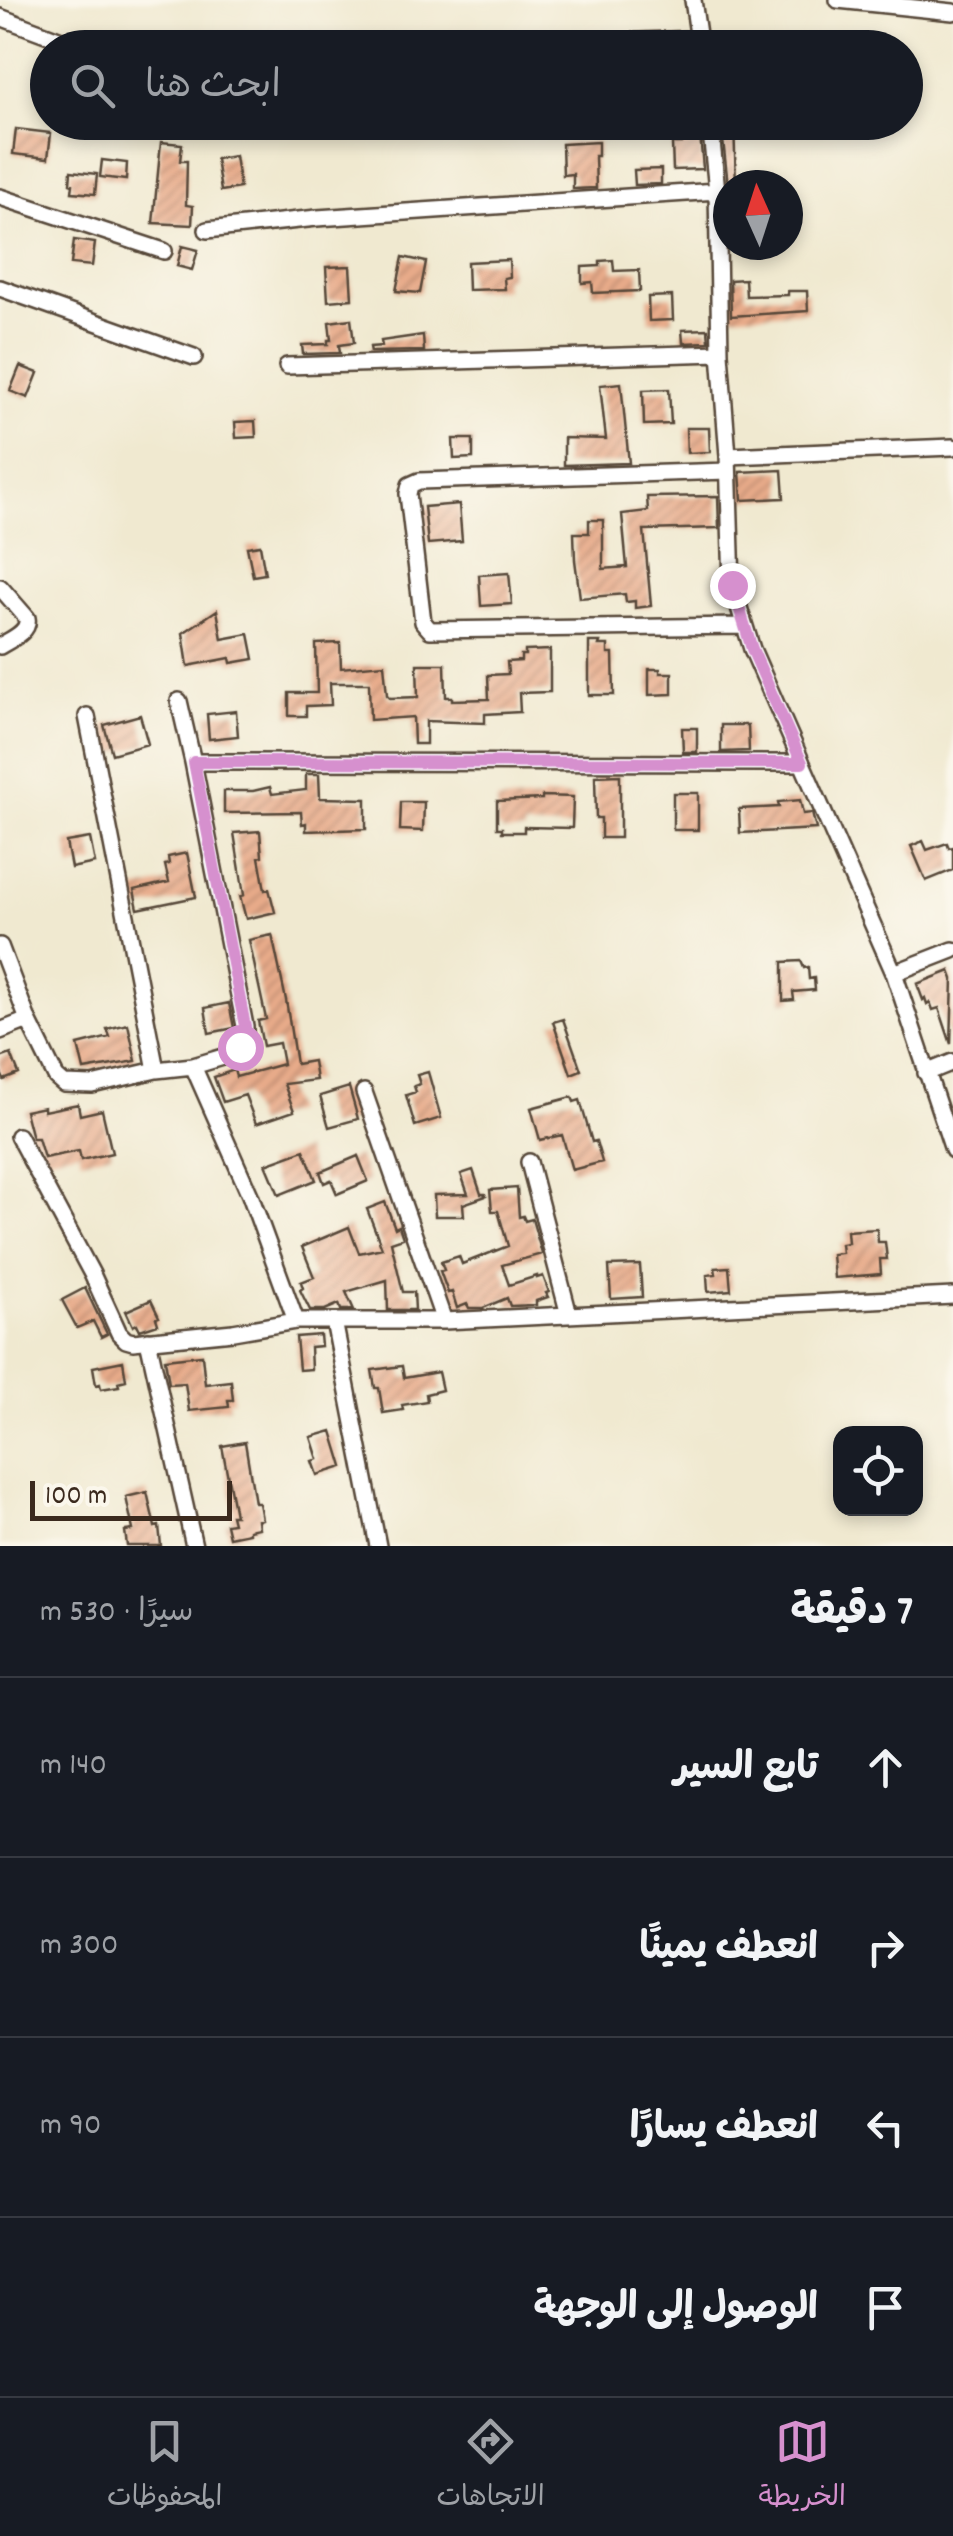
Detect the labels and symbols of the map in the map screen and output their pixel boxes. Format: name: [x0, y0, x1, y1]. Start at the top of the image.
north arrow: [713, 170, 803, 260]
route end: [710, 563, 756, 609]
route start: [218, 1025, 264, 1071]
scale bar: [30, 1476, 232, 1520]

